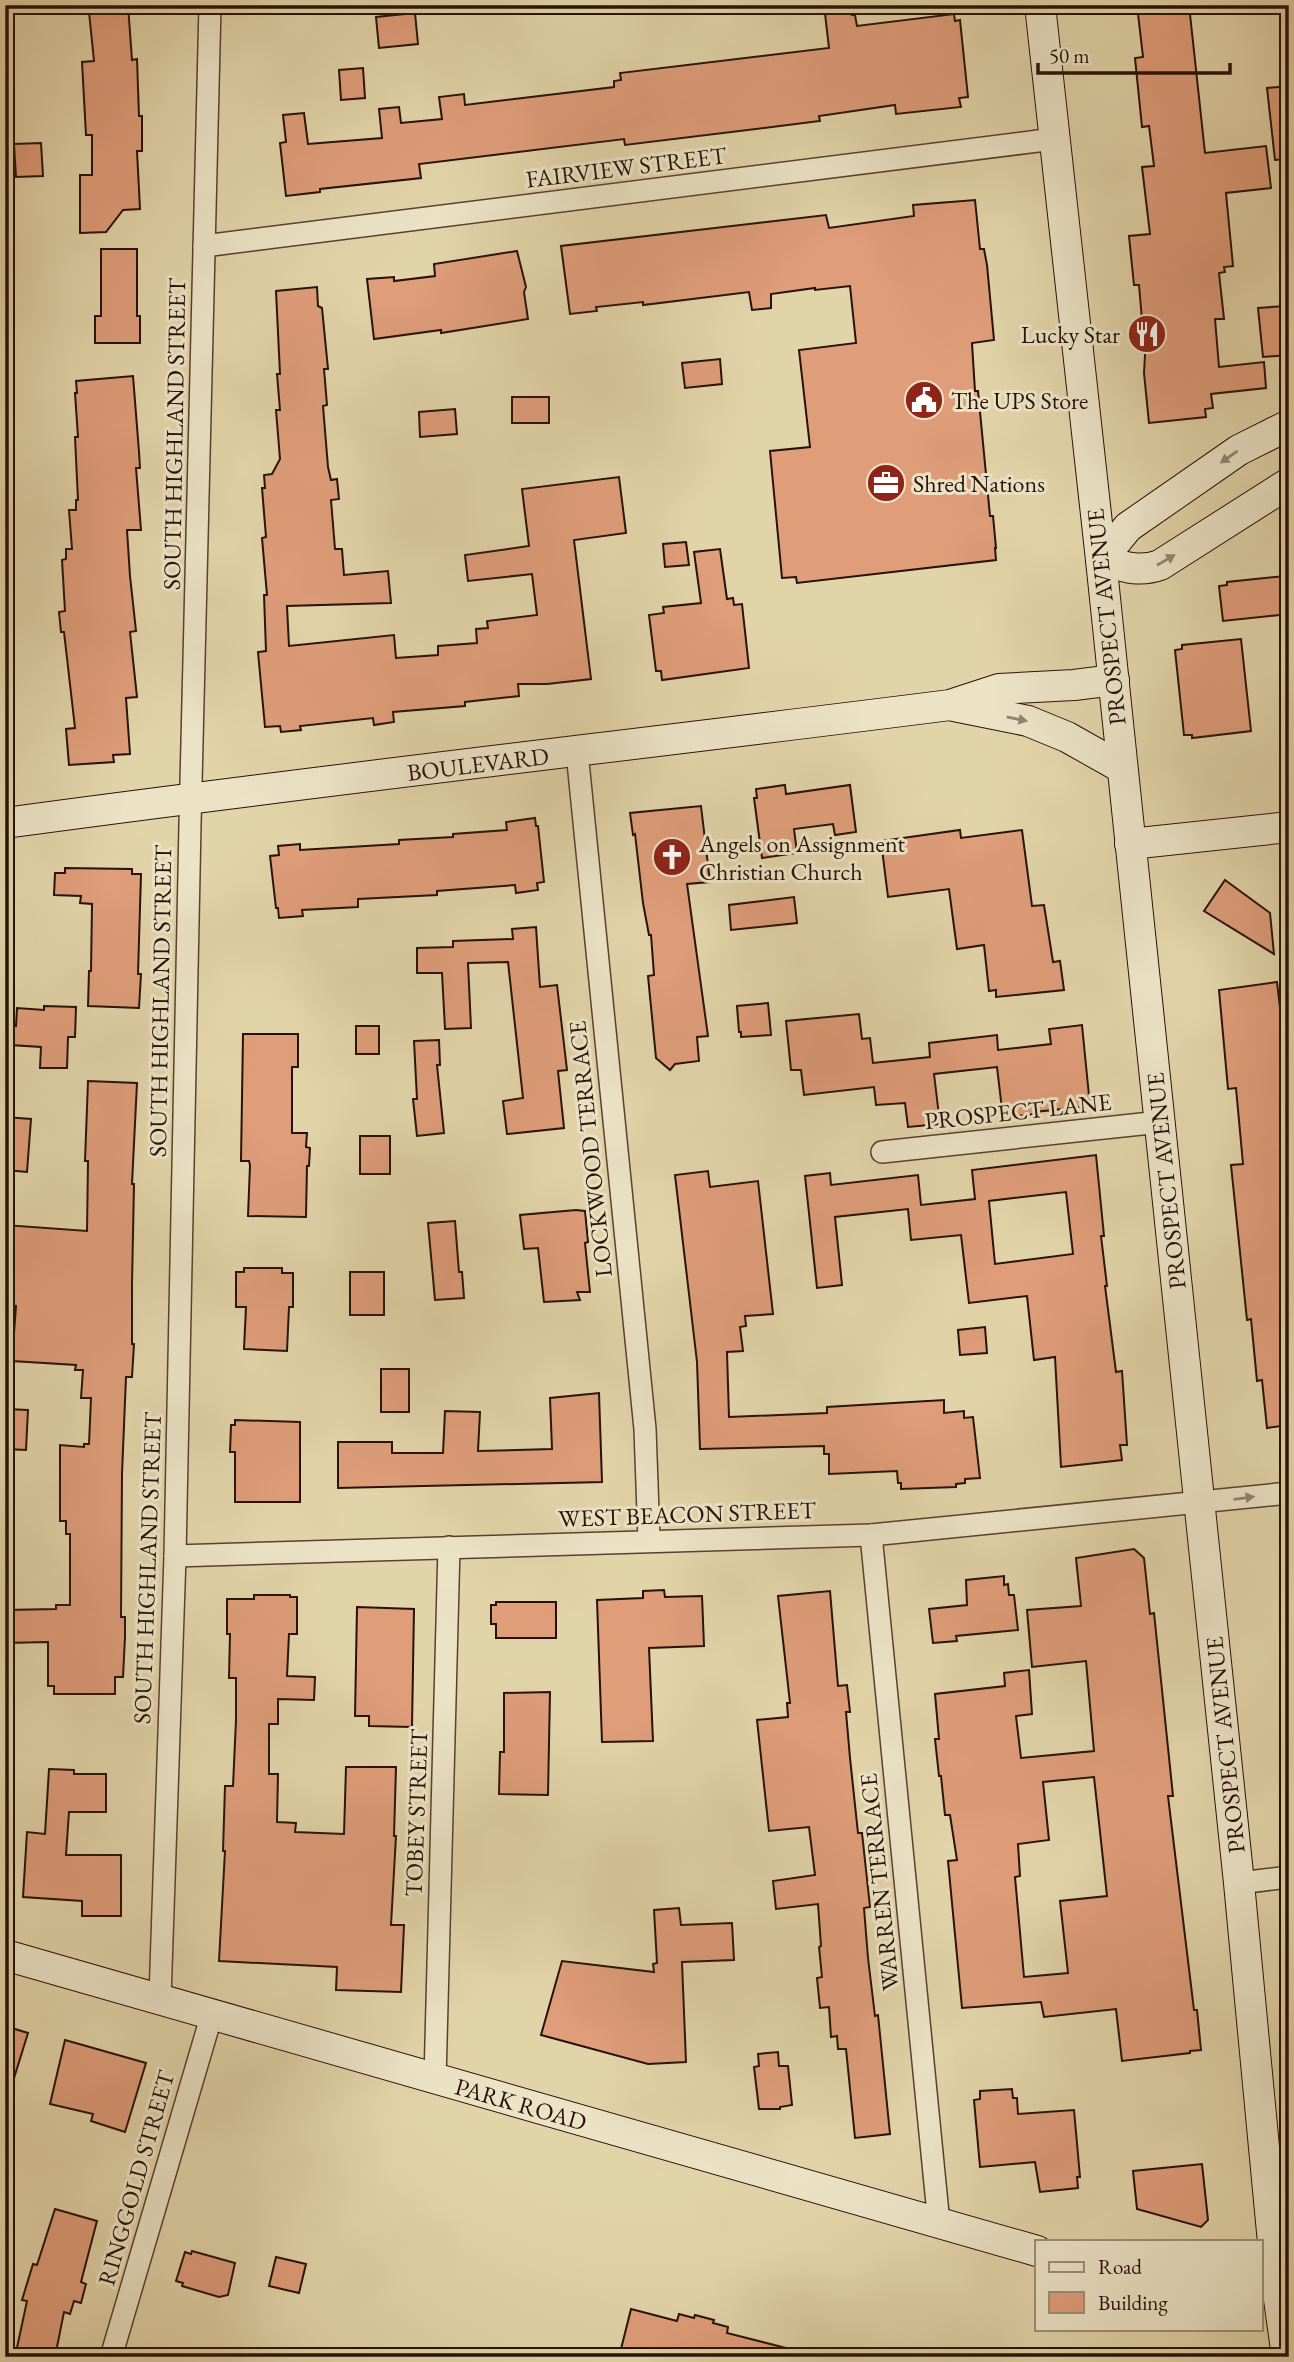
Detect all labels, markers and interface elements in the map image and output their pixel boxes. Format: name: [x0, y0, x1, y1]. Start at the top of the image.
scale bar: [1038, 32, 1231, 76]
text: 50 m: [1049, 42, 1090, 69]
street label: FAIRVIEW STREET: [524, 139, 729, 195]
street label: SOUTH HIGHLAND STREET: [156, 277, 192, 590]
restaurant icon: Lucky Star: [1126, 313, 1168, 355]
place label: Lucky Star: [1021, 319, 1120, 350]
public building icon: The UPS Store: [903, 379, 945, 421]
place label: The UPS Store: [951, 385, 1088, 416]
one-way arrow: [1220, 450, 1238, 464]
office icon: Shred Nations: [865, 462, 907, 504]
place label: Shred Nations: [913, 468, 1045, 499]
street label: PROSPECT AVENUE: [1079, 507, 1133, 727]
one-way arrow: [1156, 554, 1175, 566]
one-way arrow: [1006, 714, 1028, 725]
street label: BOULEVARD: [405, 740, 551, 788]
place label: Angels on Assignment Christian Church: [698, 828, 906, 887]
church icon: Angels on Assignment Christian Church: [651, 836, 693, 878]
street label: SOUTH HIGHLAND STREET: [142, 844, 178, 1157]
street label: LOCKWOOD TERRACE: [561, 1019, 619, 1279]
street label: PROSPECT AVENUE: [1139, 1071, 1193, 1291]
street label: PROSPECT LANE: [923, 1086, 1113, 1136]
street label: SOUTH HIGHLAND STREET: [126, 1411, 168, 1724]
one-way arrow: [1233, 1492, 1255, 1503]
street label: WEST BEACON STREET: [558, 1494, 817, 1534]
street label: PROSPECT AVENUE: [1198, 1635, 1252, 1855]
street label: TOBEY STREET: [398, 1728, 434, 1897]
street label: WARREN TERRACE: [852, 1772, 906, 1992]
street label: RINGGOLD STREET: [91, 2066, 182, 2289]
street label: PARK ROAD: [452, 2070, 590, 2138]
legend: [1035, 2240, 1262, 2330]
text: Road: [1098, 2253, 1142, 2280]
text: Building: [1098, 2289, 1168, 2316]

